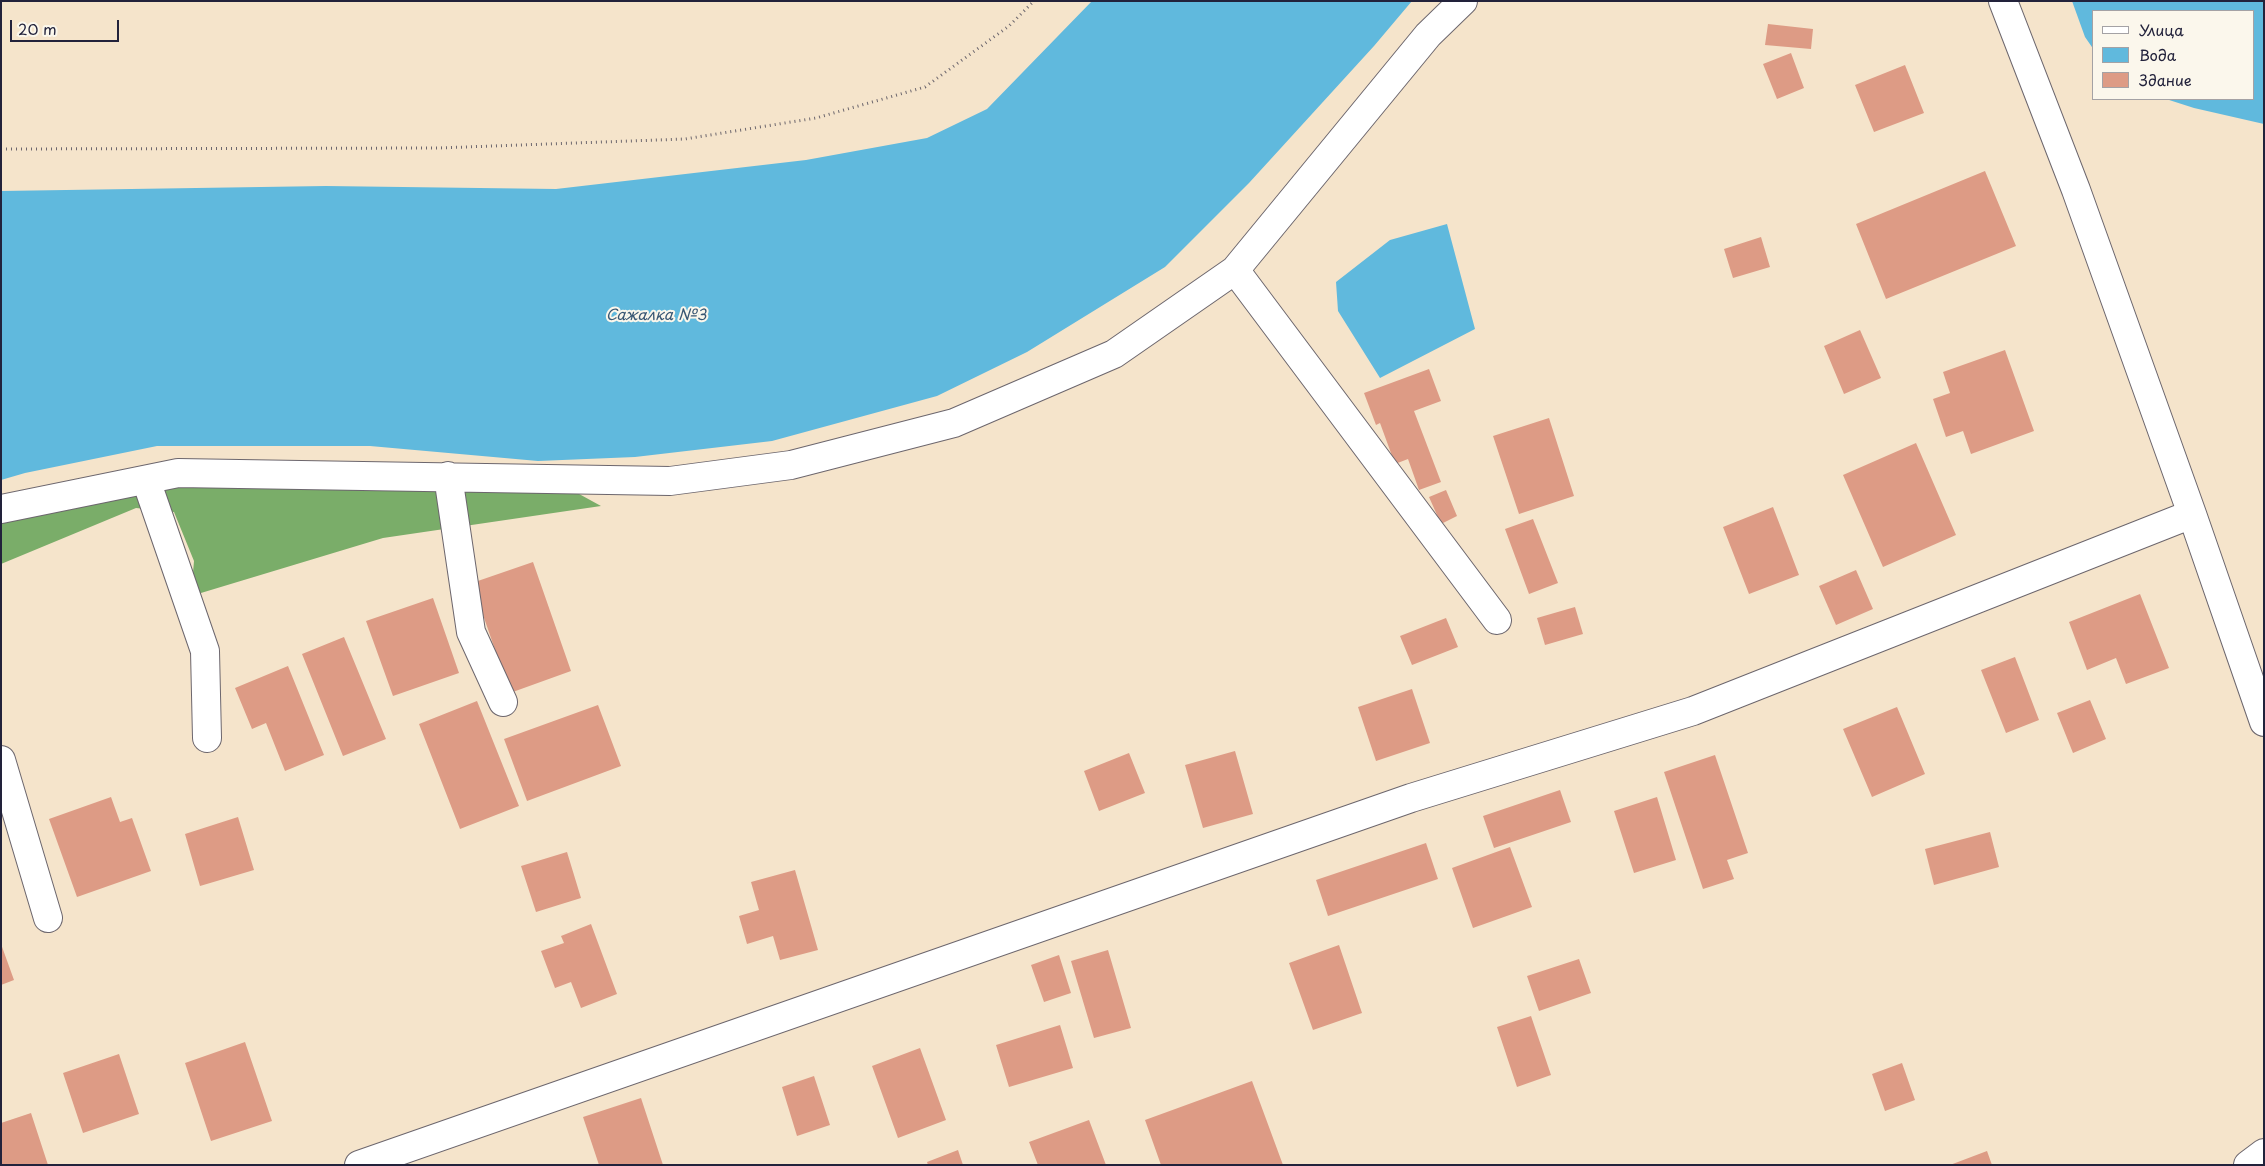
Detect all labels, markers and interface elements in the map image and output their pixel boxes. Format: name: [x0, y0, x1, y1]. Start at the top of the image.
scale bar: [12, 10, 121, 42]
legend: [2092, 10, 2255, 100]
text: 20 m: [18, 17, 57, 40]
text: Улица: [2139, 18, 2184, 41]
text: Вода: [2139, 43, 2176, 66]
text: Здание: [2139, 68, 2192, 91]
water label: Сажалка №3: [606, 307, 706, 325]

